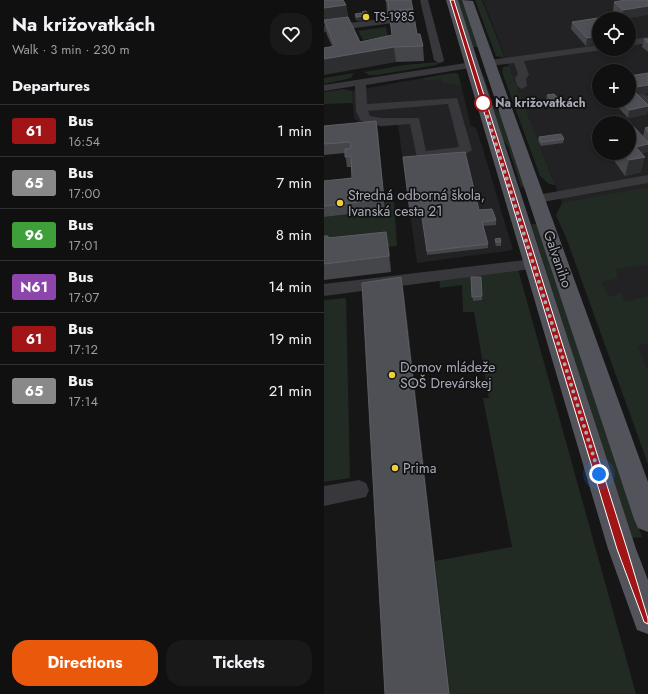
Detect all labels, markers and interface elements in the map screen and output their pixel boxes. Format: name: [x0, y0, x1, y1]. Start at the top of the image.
place label: TS-1985: [374, 8, 415, 26]
text: Na križovatkách: [12, 11, 155, 38]
marker: TS-1985: [361, 12, 371, 22]
map controls: [592, 12, 636, 160]
button: locate: [592, 12, 636, 56]
button: heart: [270, 13, 312, 55]
text: Walk · 3 min · 230 m: [12, 40, 130, 59]
button: +: [592, 64, 636, 108]
text: Departures: [12, 75, 90, 97]
marker: Na križovatkách: [474, 94, 492, 112]
place label: Na križovatkách: [495, 94, 586, 112]
text: Bus: [68, 110, 93, 132]
button: −: [592, 116, 636, 160]
text: 1 min: [277, 120, 312, 142]
text: 61: [26, 121, 42, 141]
text: 16:54: [68, 132, 100, 151]
text: Bus: [68, 162, 93, 184]
text: 7 min: [276, 172, 312, 194]
text: 65: [25, 173, 43, 193]
text: 17:00: [68, 184, 100, 203]
place label: Stredná odborná škola, Ivanská cesta 21: [348, 185, 485, 221]
marker: Stredná odborná škola, Ivanská cesta 21: [335, 198, 345, 208]
text: Bus: [68, 214, 93, 236]
text: 8 min: [276, 224, 312, 246]
text: 96: [25, 225, 43, 245]
street label: Galvaniho: [539, 228, 577, 291]
text: 17:01: [68, 236, 98, 255]
text: Bus: [68, 266, 93, 288]
text: 14 min: [269, 276, 312, 298]
text: N61: [20, 277, 48, 297]
text: 17:07: [68, 288, 99, 307]
text: Bus: [68, 318, 93, 340]
text: 19 min: [269, 328, 312, 350]
text: 61: [26, 329, 42, 349]
text: 17:12: [68, 340, 98, 359]
place label: Domov mládeže SOŠ Drevárskej: [400, 357, 495, 393]
text: Bus: [68, 370, 93, 392]
marker: Domov mládeže SOŠ Drevárskej: [387, 370, 397, 380]
text: 21 min: [269, 380, 312, 402]
text: 65: [25, 381, 43, 401]
text: 17:14: [68, 392, 98, 411]
place label: Prima: [403, 458, 437, 478]
marker: Prima: [390, 463, 400, 473]
your location: [589, 464, 609, 484]
button: Directions: [12, 640, 158, 686]
button: Tickets: [166, 640, 312, 686]

